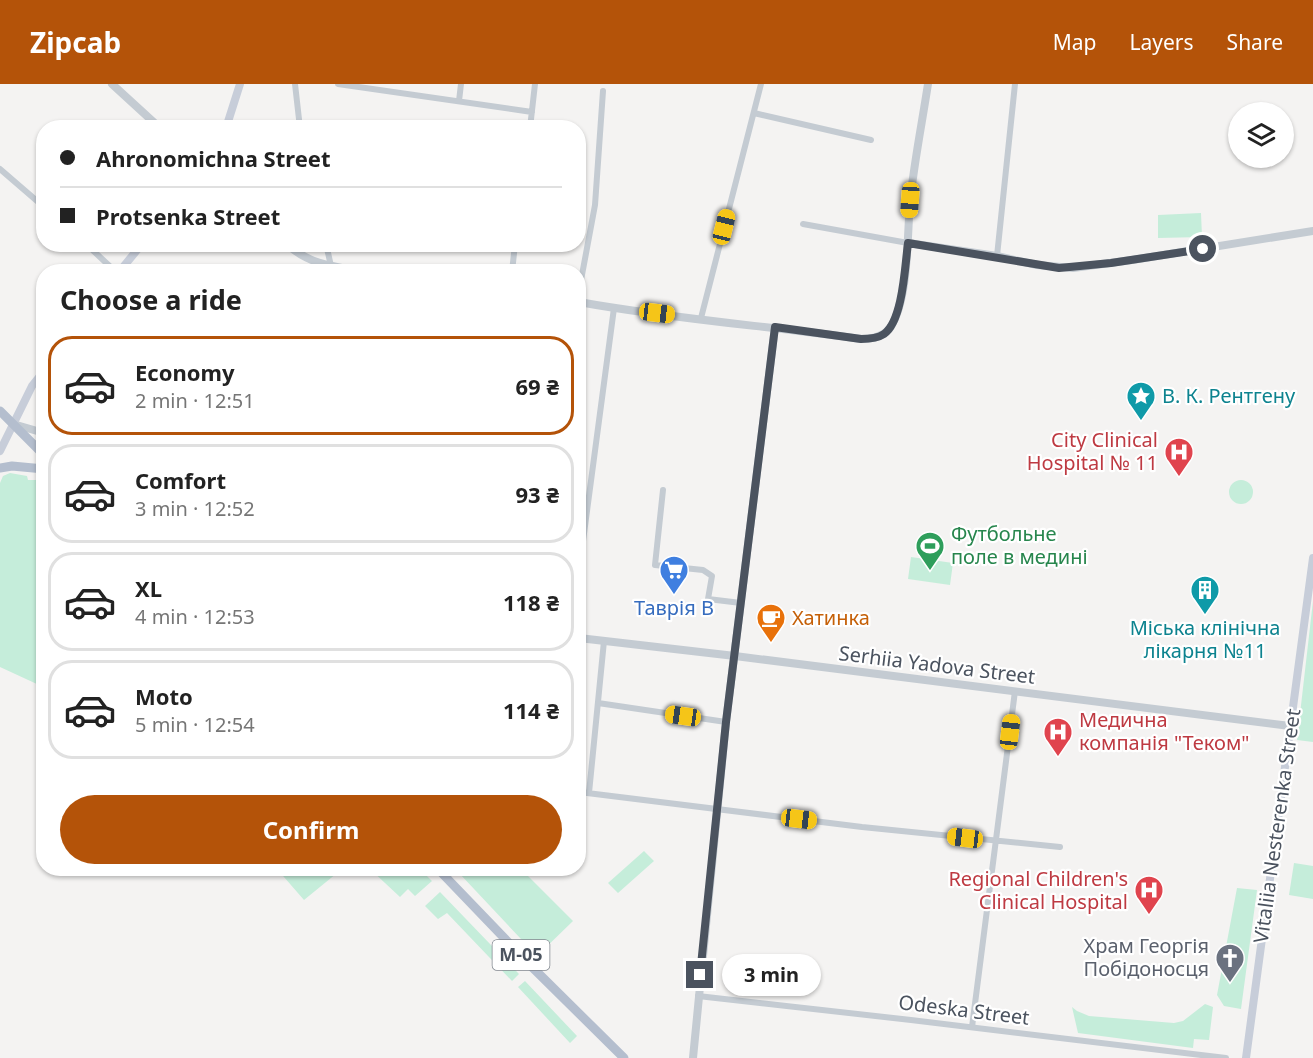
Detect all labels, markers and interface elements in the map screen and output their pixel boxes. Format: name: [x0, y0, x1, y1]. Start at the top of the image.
text: Zipcab: [30, 23, 121, 61]
text: Map: [1053, 28, 1097, 56]
text: Layers: [1130, 28, 1194, 56]
text: Share: [1227, 28, 1283, 56]
map controls: [1228, 102, 1294, 168]
button: layers: [1228, 102, 1294, 168]
text: Ahronomichna Street: [96, 143, 330, 173]
car: [900, 181, 920, 219]
text: Protsenka Street: [96, 201, 280, 231]
car: [711, 207, 737, 247]
route start: [1189, 235, 1216, 262]
text: Choose a ride: [60, 281, 242, 318]
car: [638, 302, 676, 324]
text: Economy: [135, 357, 234, 387]
icon: car: [63, 359, 117, 413]
text: 69 ₴: [516, 371, 559, 401]
place icon: В. К. Рентгену: [1125, 380, 1157, 422]
place label: В. К. Рентгену: [1162, 382, 1296, 409]
text: 2 min · 12:51: [135, 387, 255, 414]
place label: City Clinical Hospital № 11: [1027, 426, 1158, 476]
hospital icon: City Clinical Hospital № 11: [1163, 436, 1195, 478]
text: Comfort: [135, 465, 226, 495]
icon: car: [63, 467, 117, 521]
text: 93 ₴: [516, 479, 559, 509]
text: 3 min · 12:52: [135, 495, 255, 522]
place label: Футбольне поле в медині: [951, 520, 1088, 570]
sports icon: Футбольне поле в медині: [914, 530, 946, 572]
supermarket icon: Таврія В: [658, 554, 690, 596]
text: XL: [135, 573, 162, 603]
building icon: Міська клінічна лікарня №11: [1189, 574, 1221, 616]
icon: car: [63, 575, 117, 629]
text: 118 ₴: [503, 587, 559, 617]
place label: Таврія В: [634, 594, 714, 621]
cafe icon: Хатинка: [755, 602, 787, 644]
text: 4 min · 12:53: [135, 603, 255, 630]
place label: Хатинка: [792, 604, 870, 631]
place label: Міська клінічна лікарня №11: [1130, 614, 1280, 664]
street label: Serhiia Yadova Street: [837, 639, 1037, 690]
text: Moto: [135, 681, 193, 711]
icon: car: [63, 683, 117, 737]
text: 114 ₴: [503, 695, 559, 725]
car: [664, 705, 702, 727]
place label: Медична компанія "Теком": [1079, 706, 1249, 756]
street label: Vitaliia Nesterenka Street: [1247, 707, 1306, 945]
text: 5 min · 12:54: [135, 711, 255, 738]
car: [999, 713, 1021, 751]
hospital icon: Медична компанія "Теком": [1042, 716, 1074, 758]
button: Confirm: [60, 795, 562, 864]
car: [780, 808, 818, 830]
car: [946, 827, 984, 849]
place label: Regional Children's Clinical Hospital: [948, 865, 1128, 915]
hospital icon: Regional Children's Clinical Hospital: [1133, 874, 1165, 916]
place label: Храм Георгія Побідоносця: [1084, 932, 1209, 982]
road number: М-05: [492, 940, 550, 970]
church icon: Храм Георгія Побідоносця: [1214, 942, 1246, 984]
callout: 3 min: [721, 954, 820, 996]
route end: [686, 961, 713, 988]
text: 3 min: [744, 961, 799, 988]
street label: Odeska Street: [897, 988, 1031, 1031]

